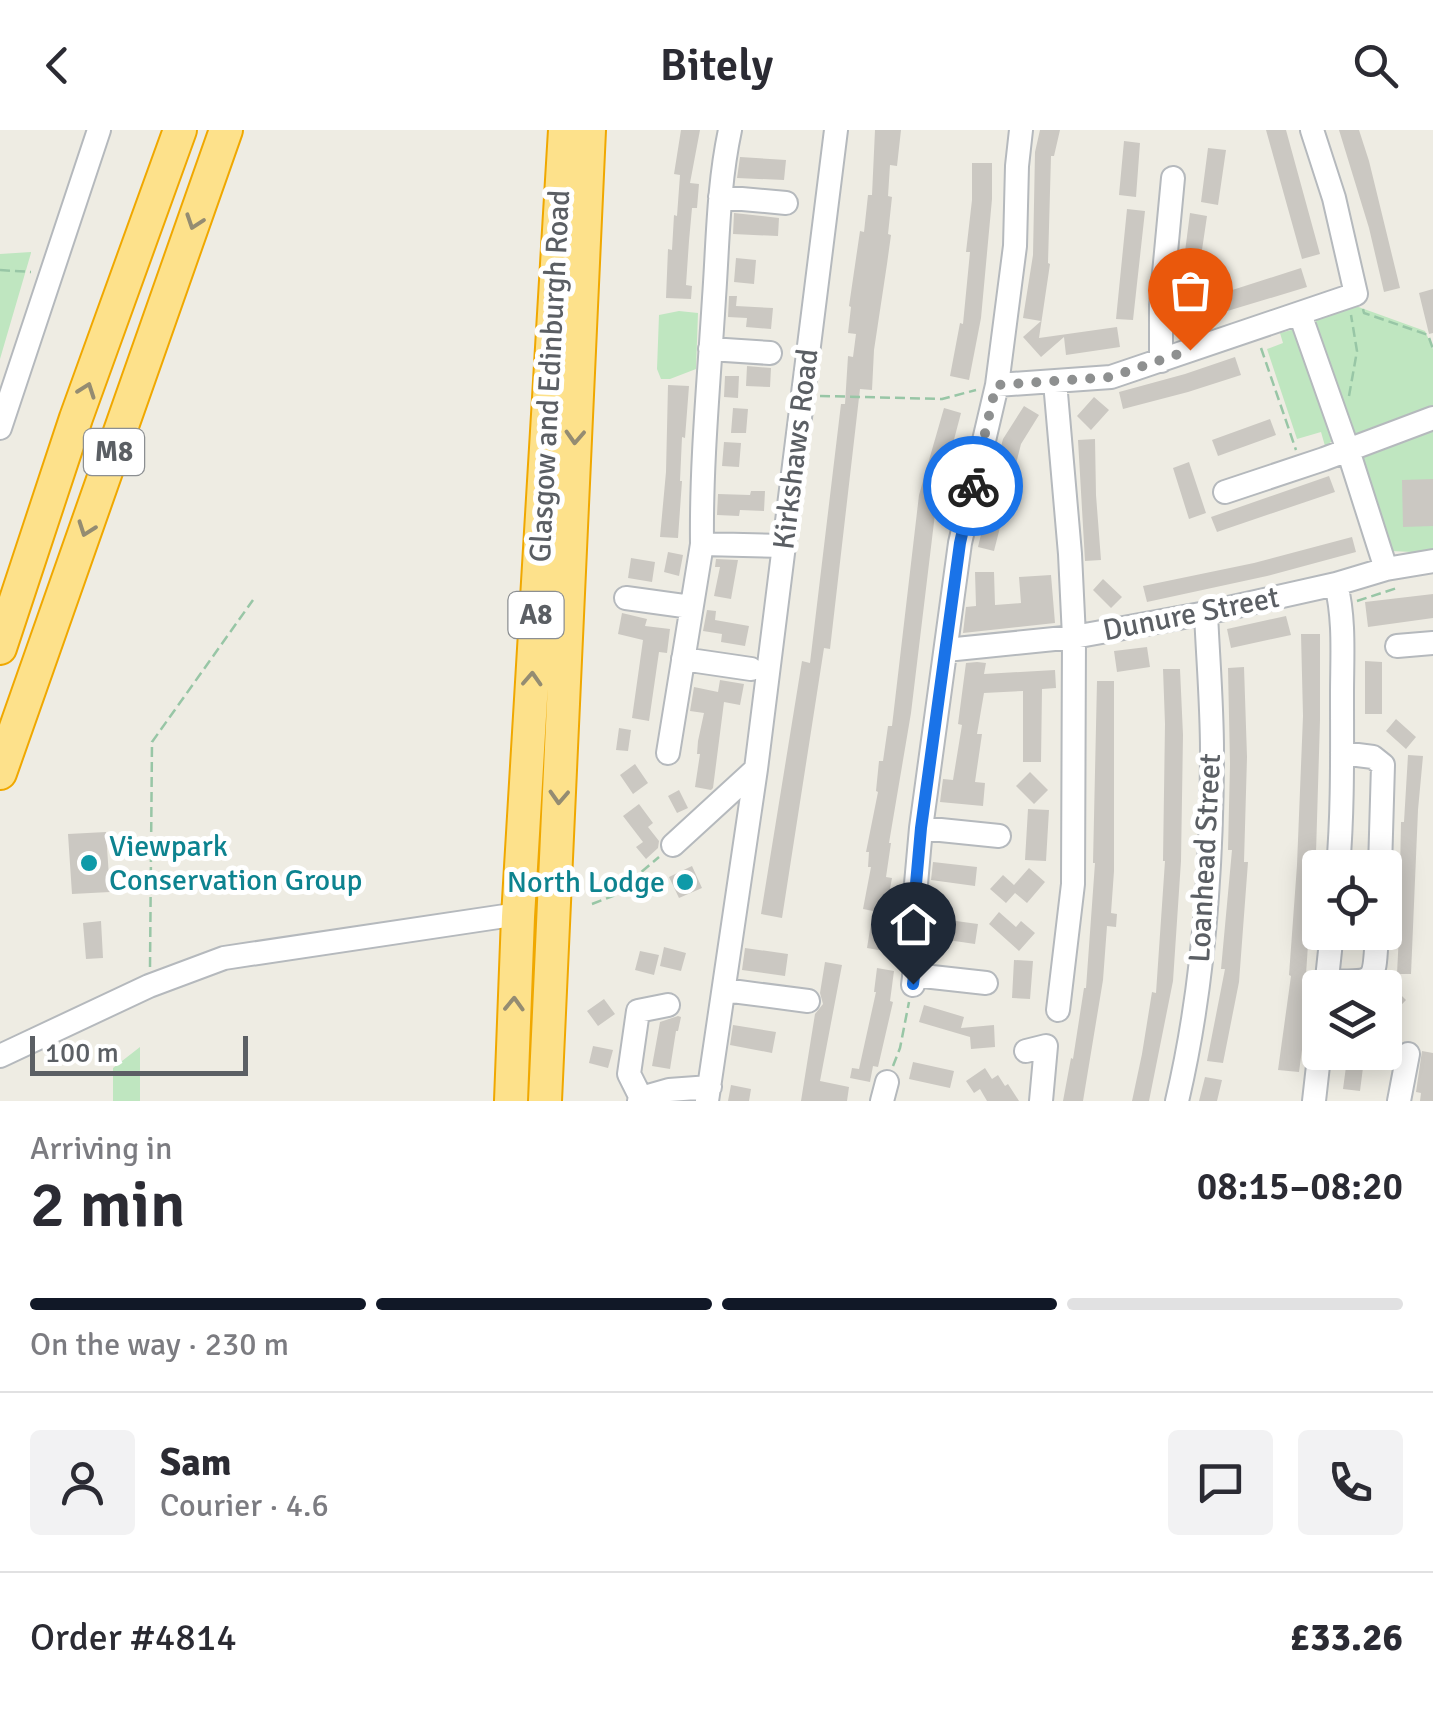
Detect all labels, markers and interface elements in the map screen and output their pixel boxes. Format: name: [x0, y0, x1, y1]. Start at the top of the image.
icon: back: [30, 38, 85, 93]
text: Bitely: [660, 38, 773, 93]
icon: search: [1348, 38, 1403, 93]
street label: Glasgow and Edinburgh Road: [522, 189, 578, 563]
one-way arrow: [185, 213, 206, 230]
pin: [1148, 248, 1233, 351]
icon: bag: [1163, 263, 1218, 318]
street label: Kirkshaws Road: [765, 346, 827, 552]
one-way arrow: [75, 382, 95, 399]
road number: M8: [84, 429, 144, 475]
one-way arrow: [565, 430, 586, 446]
courier: [923, 436, 1023, 536]
icon: bike: [946, 459, 1001, 514]
one-way arrow: [78, 519, 98, 536]
street label: Dunure Street: [1100, 579, 1282, 649]
road number: A8: [508, 592, 564, 638]
one-way arrow: [521, 671, 542, 687]
street label: Loanhead Street: [1181, 753, 1229, 963]
one-way arrow: [549, 789, 570, 805]
place label: Viewpark Conservation Group: [109, 828, 363, 899]
map controls: [1302, 850, 1402, 1070]
button: locate: [1302, 850, 1402, 950]
marker: Viewpark Conservation Group: [78, 852, 100, 874]
place label: North Lodge: [507, 864, 665, 901]
marker: North Lodge: [674, 871, 696, 893]
pin: [871, 882, 956, 985]
icon: home: [886, 897, 941, 952]
button: layers: [1302, 970, 1402, 1070]
one-way arrow: [504, 995, 525, 1011]
scale bar: [30, 1031, 248, 1076]
text: 100 m: [45, 1036, 119, 1070]
text: Arriving in: [30, 1129, 172, 1168]
text: 08:15–08:20: [1197, 1163, 1403, 1210]
text: 2 min: [30, 1165, 186, 1245]
text: On the way · 230 m: [30, 1325, 289, 1364]
button: person: [30, 1430, 135, 1535]
button: chat: [1168, 1430, 1273, 1535]
button: phone: [1298, 1430, 1403, 1535]
text: Sam: [160, 1439, 231, 1486]
text: Courier · 4.6: [160, 1486, 329, 1525]
text: Order #4814: [30, 1614, 237, 1661]
text: £33.26: [1290, 1614, 1403, 1661]

